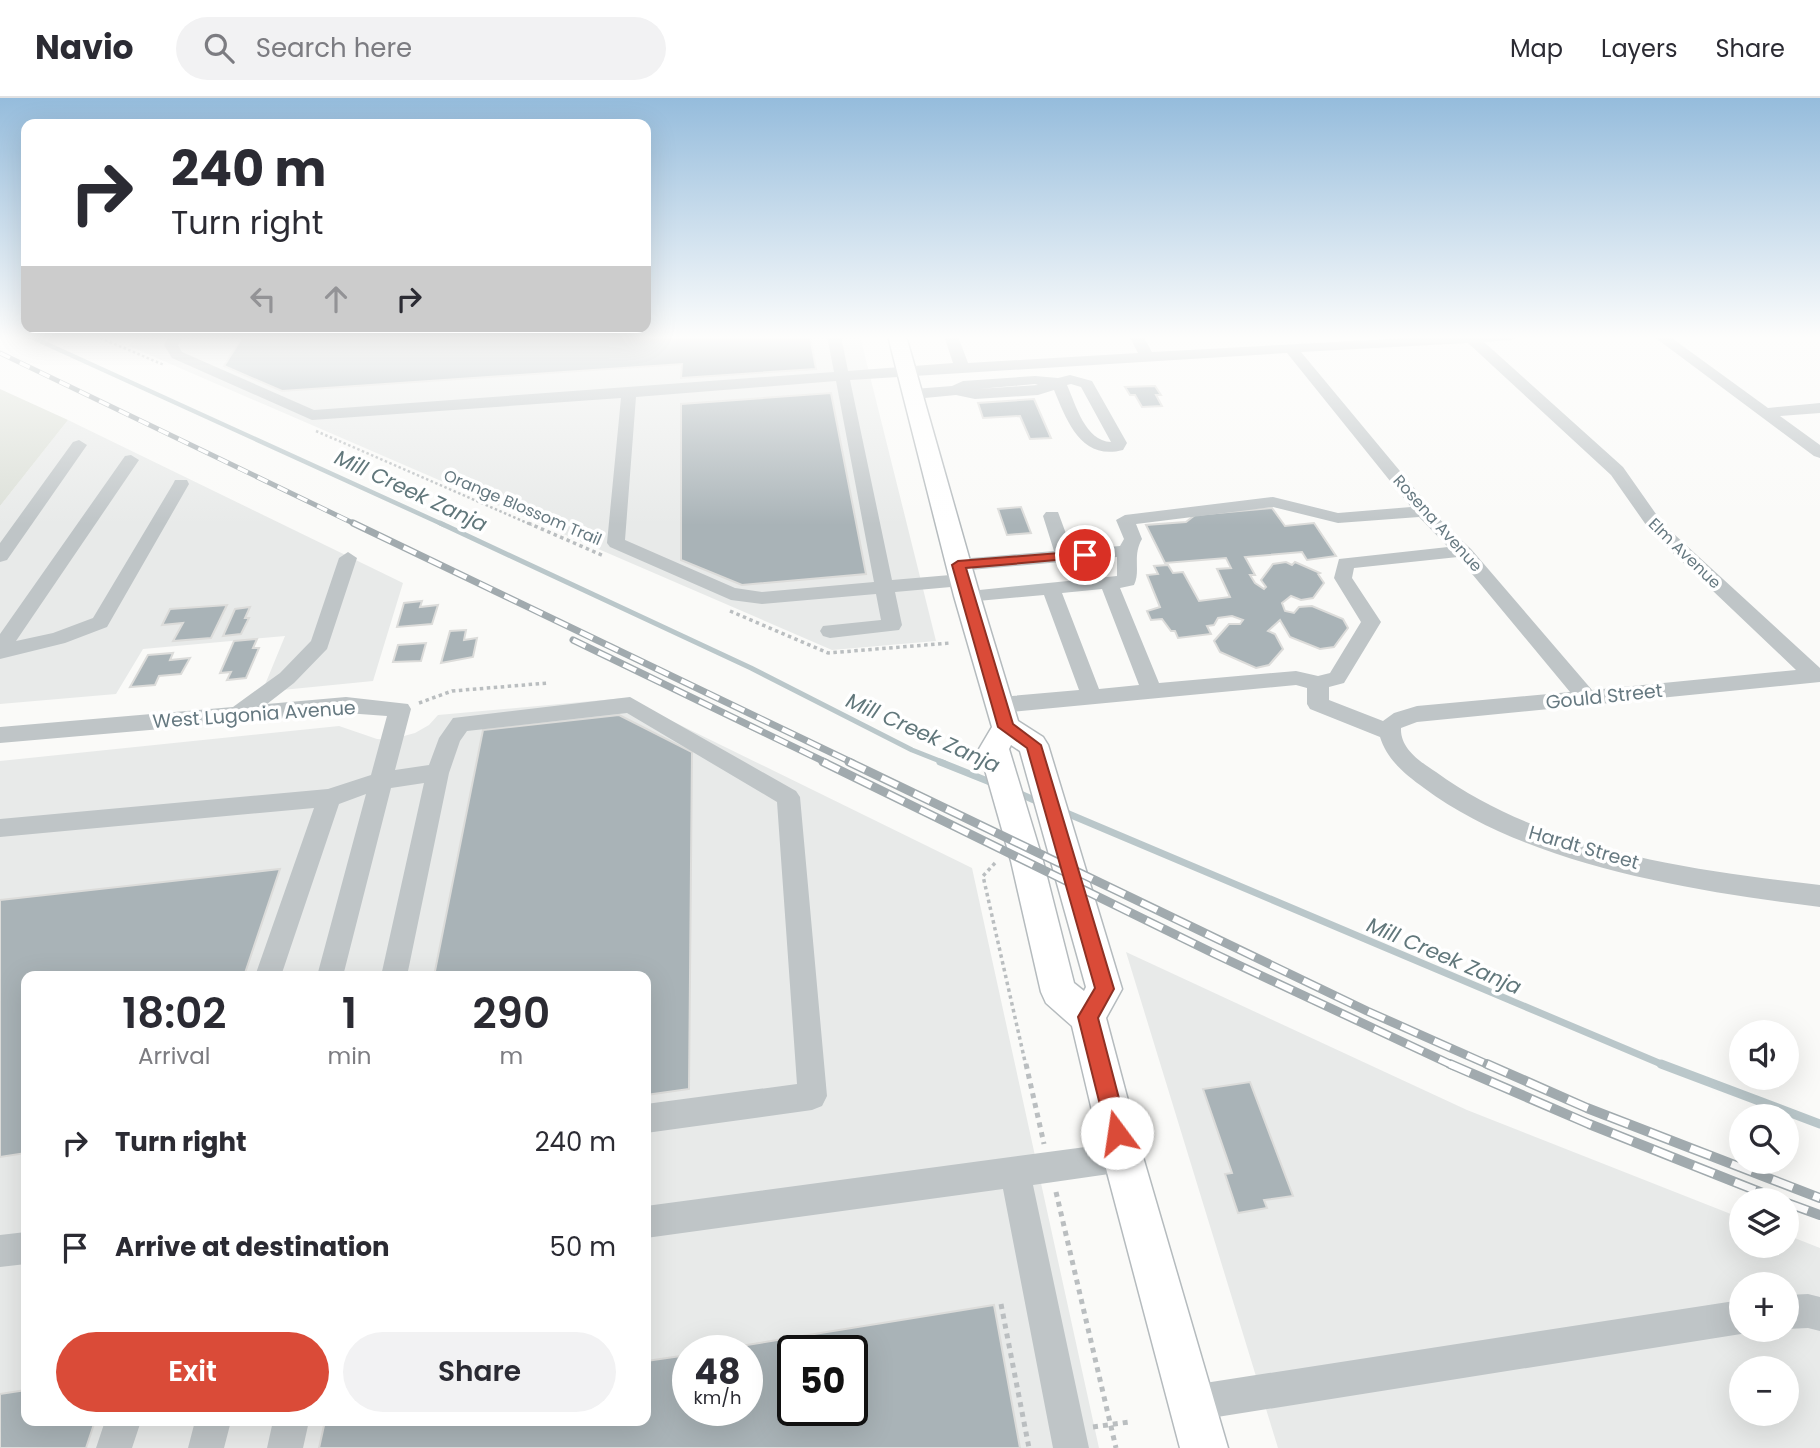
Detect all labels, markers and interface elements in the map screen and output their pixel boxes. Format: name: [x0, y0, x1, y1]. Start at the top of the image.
search box: [176, 17, 666, 80]
text: Navio: [35, 24, 134, 71]
icon: search: [200, 29, 238, 67]
text: Search here: [256, 30, 412, 66]
text: Map: [1510, 32, 1563, 65]
text: Layers: [1601, 32, 1677, 65]
text: Share: [1715, 32, 1785, 65]
text: 240 m: [171, 135, 326, 203]
icon: right: [56, 147, 147, 238]
text: Turn right: [171, 200, 323, 245]
icon: left: [244, 280, 282, 318]
icon: ahead: [317, 280, 355, 318]
icon: right: [390, 280, 428, 318]
water label: Mill Creek Zanja: [330, 442, 492, 539]
street label: Orange Blossom Trail: [440, 464, 605, 551]
street label: Rosena Avenue: [1388, 470, 1488, 577]
street label: Elm Avenue: [1643, 513, 1726, 594]
pin: [1055, 525, 1115, 585]
icon: arrive: [1066, 536, 1104, 574]
street label: Gould Street: [1544, 677, 1664, 716]
water label: Mill Creek Zanja: [842, 686, 1005, 779]
street label: West Lugonia Avenue: [151, 694, 357, 735]
street label: Hardt Street: [1526, 819, 1642, 876]
water label: Mill Creek Zanja: [1362, 910, 1526, 1001]
text: 18:02: [122, 984, 226, 1043]
text: 1: [342, 984, 357, 1043]
text: 290: [472, 984, 550, 1043]
map controls: [1729, 1020, 1799, 1426]
button: sound: [1729, 1020, 1799, 1090]
text: Arrival: [138, 1040, 210, 1072]
text: min: [327, 1040, 372, 1072]
text: m: [499, 1040, 523, 1072]
position arrow: [1080, 1096, 1154, 1170]
button: search: [1729, 1104, 1799, 1174]
icon: right: [56, 1124, 94, 1162]
text: Turn right: [115, 1124, 247, 1160]
text: 240 m: [535, 1124, 616, 1160]
button: layers: [1729, 1188, 1799, 1258]
icon: arrive: [56, 1229, 94, 1267]
text: Arrive at destination: [115, 1229, 390, 1265]
text: 50 m: [550, 1229, 616, 1265]
button: +: [1729, 1272, 1799, 1342]
button: Exit: [56, 1332, 329, 1412]
button: Share: [343, 1332, 616, 1412]
speed limit sign: 50: [777, 1335, 868, 1426]
text: 48: [694, 1347, 741, 1396]
button: −: [1729, 1356, 1799, 1426]
text: km/h: [694, 1385, 741, 1410]

